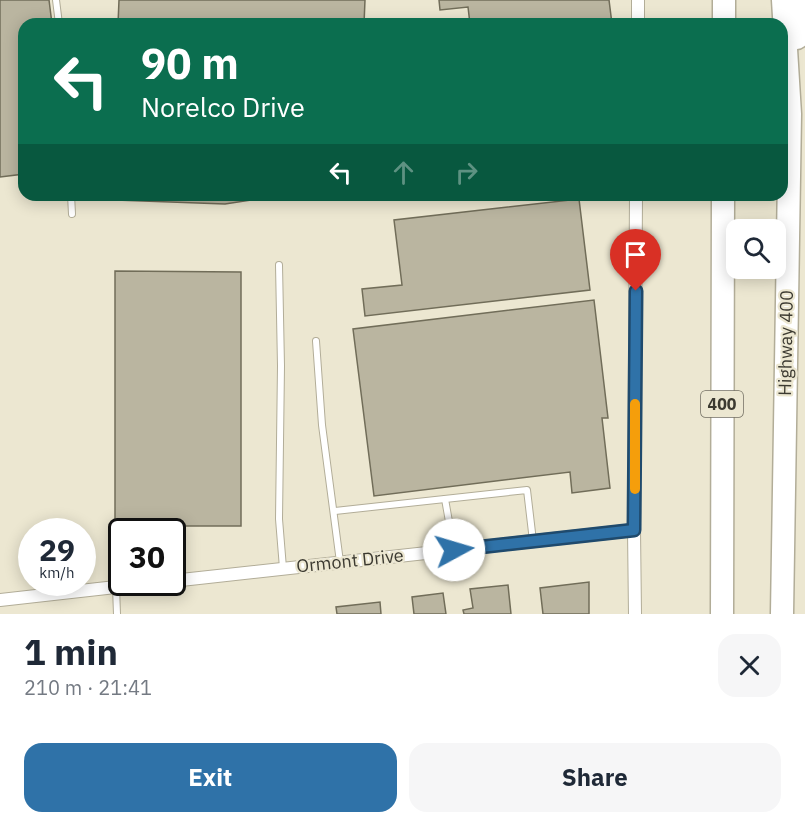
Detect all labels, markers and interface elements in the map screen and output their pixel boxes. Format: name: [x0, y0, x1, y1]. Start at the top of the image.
text: 90 m: [141, 36, 239, 91]
icon: left: [42, 42, 120, 120]
text: Norelco Drive: [141, 89, 305, 124]
icon: left: [324, 156, 357, 189]
icon: ahead: [387, 156, 420, 189]
icon: right: [450, 156, 483, 189]
map controls: [726, 219, 786, 279]
button: search: [726, 219, 786, 279]
pin: [610, 229, 661, 291]
icon: arrive: [619, 238, 652, 271]
street label: Highway 400: [773, 290, 798, 396]
road number: 400: [701, 391, 743, 417]
speed limit sign: 30: [108, 518, 186, 596]
position arrow: [422, 518, 486, 582]
text: 29: [39, 530, 75, 569]
street label: Ormont Drive: [295, 543, 405, 578]
text: km/h: [39, 563, 75, 582]
text: 1 min: [24, 628, 118, 675]
button: close: [718, 634, 781, 697]
text: 210 m · 21:41: [24, 674, 152, 701]
button: Exit: [24, 743, 397, 812]
button: Share: [409, 743, 781, 812]

